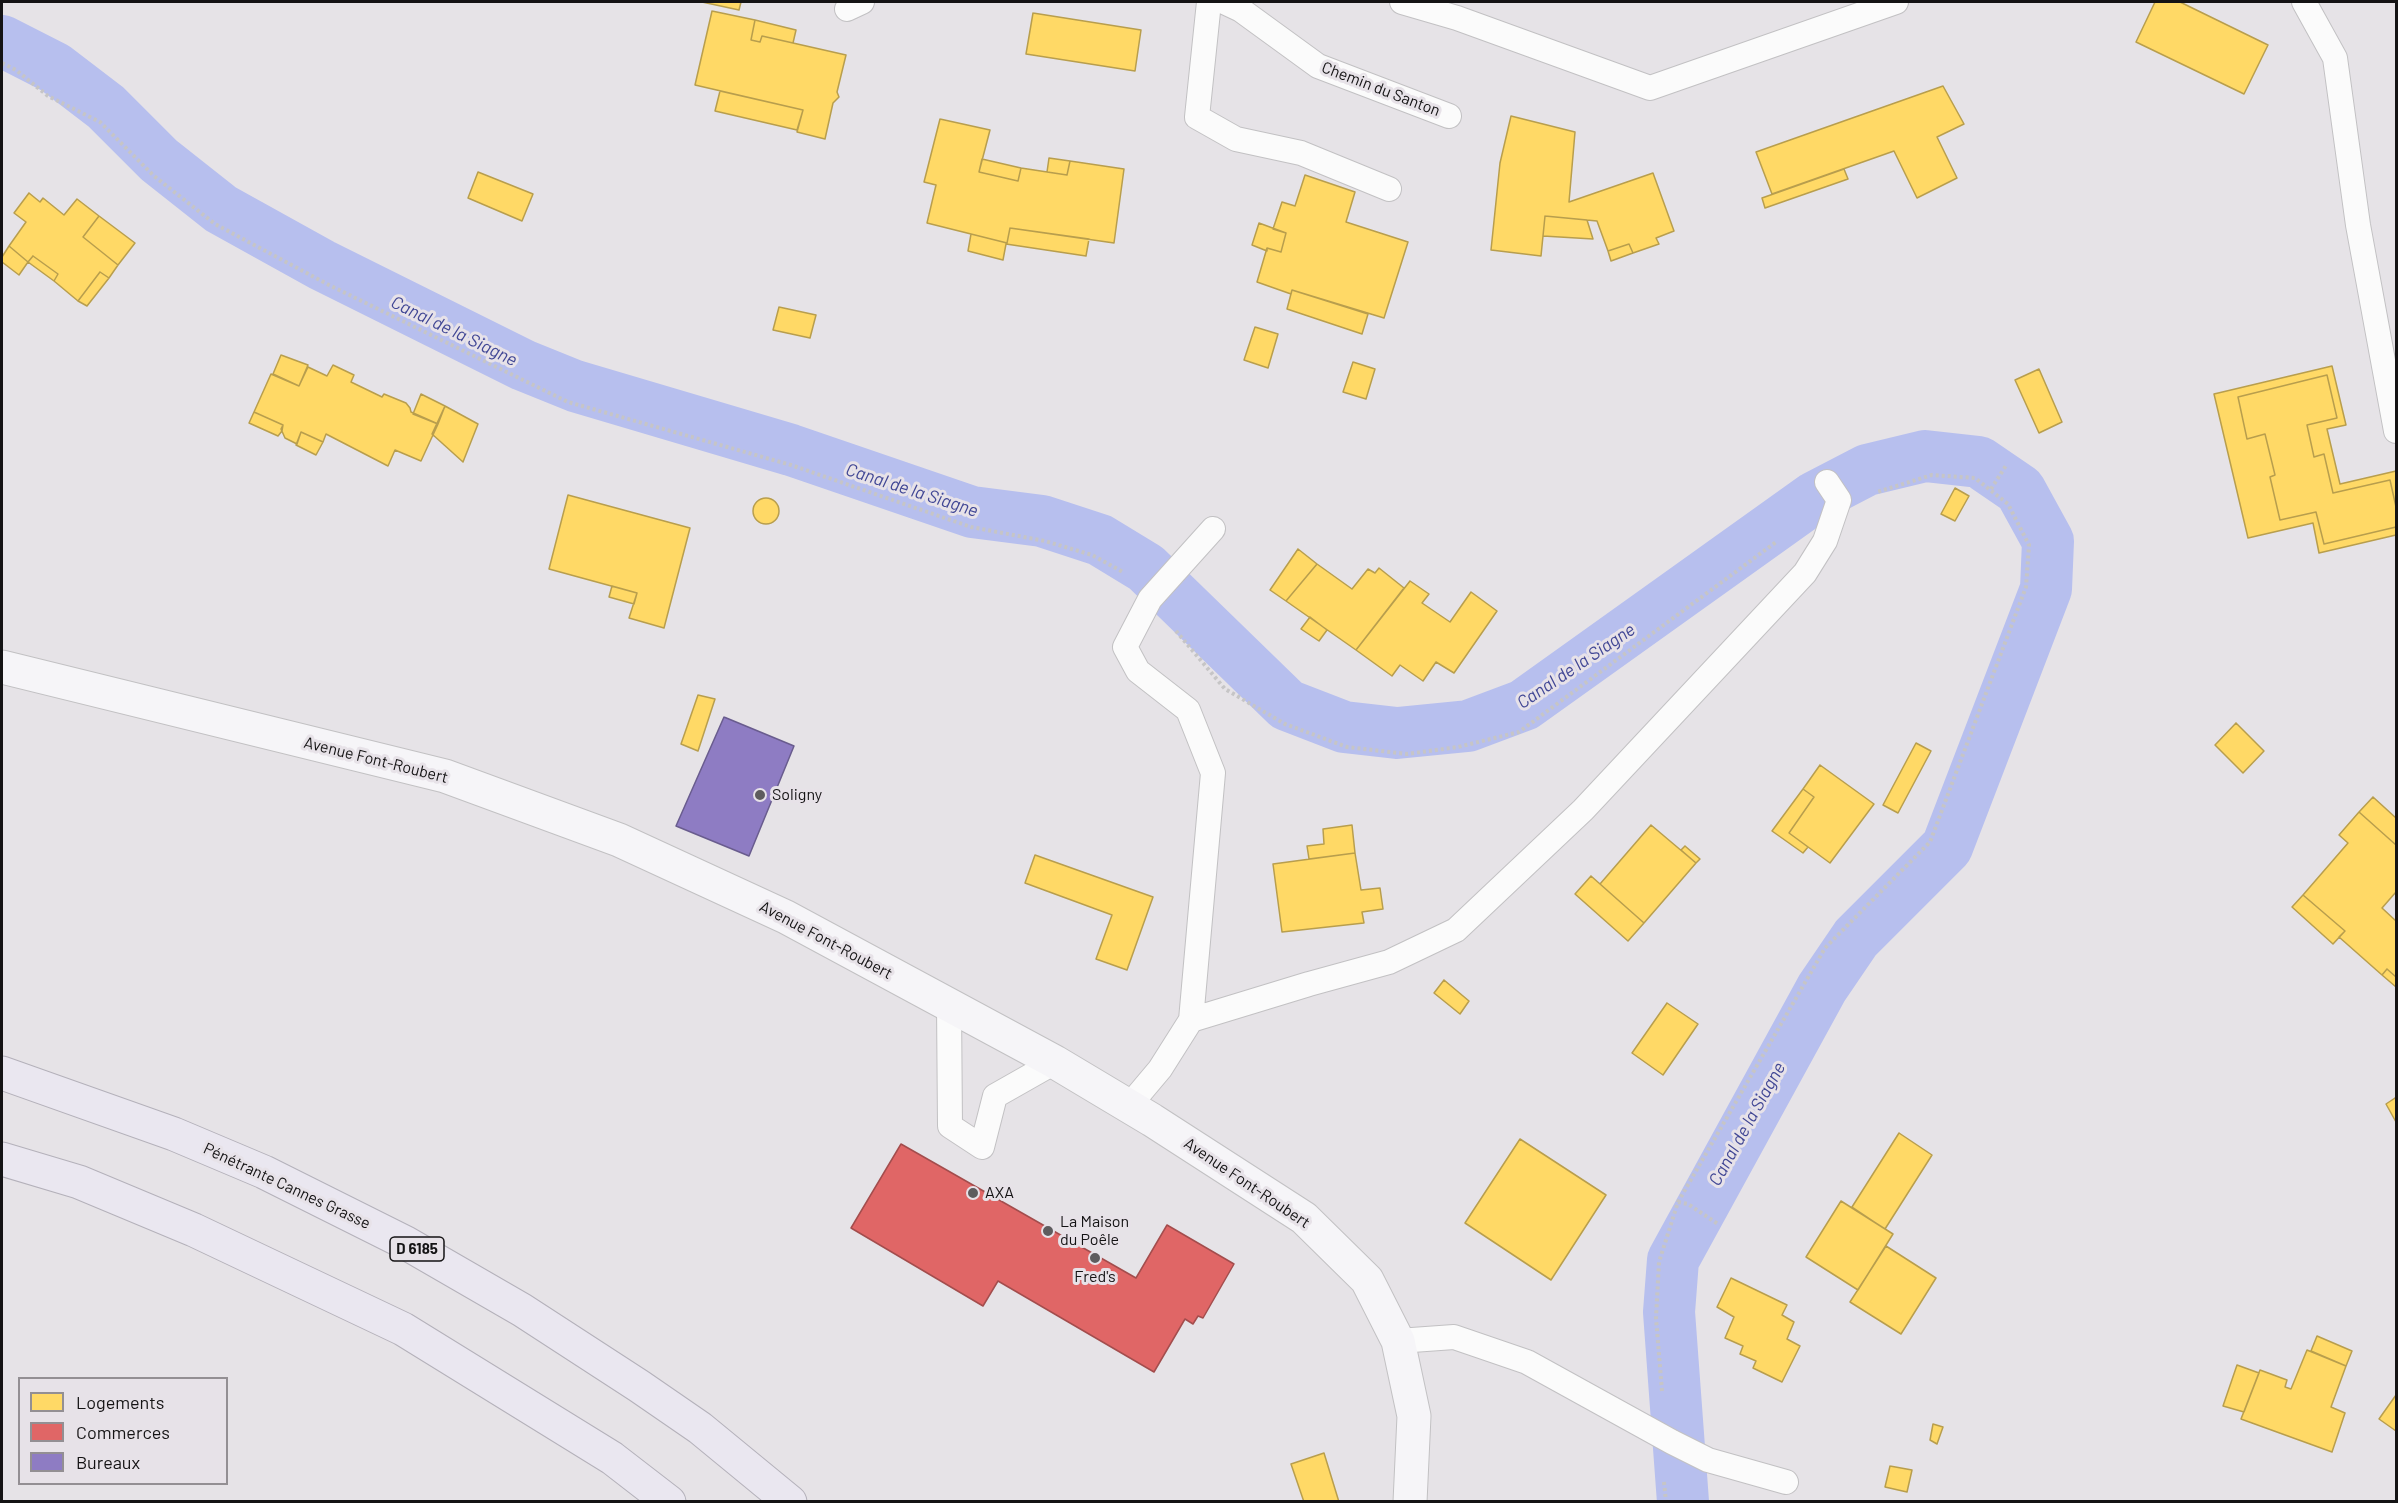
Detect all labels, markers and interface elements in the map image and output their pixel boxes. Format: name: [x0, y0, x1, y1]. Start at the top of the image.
street label: Chemin du Santon: [1319, 58, 1443, 120]
water label: Canal de la Siagne: [387, 291, 521, 371]
water label: Canal de la Siagne: [843, 458, 981, 522]
water label: Canal de la Siagne: [1513, 619, 1639, 713]
street label: Avenue Font-Roubert: [302, 733, 450, 787]
place label: Soligny: [772, 785, 822, 805]
marker: Soligny: [753, 788, 767, 802]
street label: Avenue Font-Roubert: [756, 897, 896, 983]
water label: Canal de la Siagne: [1704, 1058, 1790, 1190]
street label: Avenue Font-Roubert: [1180, 1134, 1314, 1232]
street label: Pénétrante Cannes Grasse: [200, 1139, 374, 1233]
place label: AXA: [985, 1183, 1014, 1203]
marker: AXA: [966, 1186, 980, 1200]
place label: La Maison du Poêle: [1060, 1212, 1129, 1250]
marker: La Maison du Poêle: [1041, 1224, 1055, 1238]
road number: D 6185: [390, 1237, 444, 1261]
marker: Fred's: [1088, 1251, 1102, 1265]
place label: Fred's: [1074, 1267, 1116, 1287]
legend: [18, 1377, 228, 1485]
text: Logements: [76, 1391, 165, 1413]
text: Commerces: [76, 1421, 170, 1443]
text: Bureaux: [76, 1451, 140, 1473]

